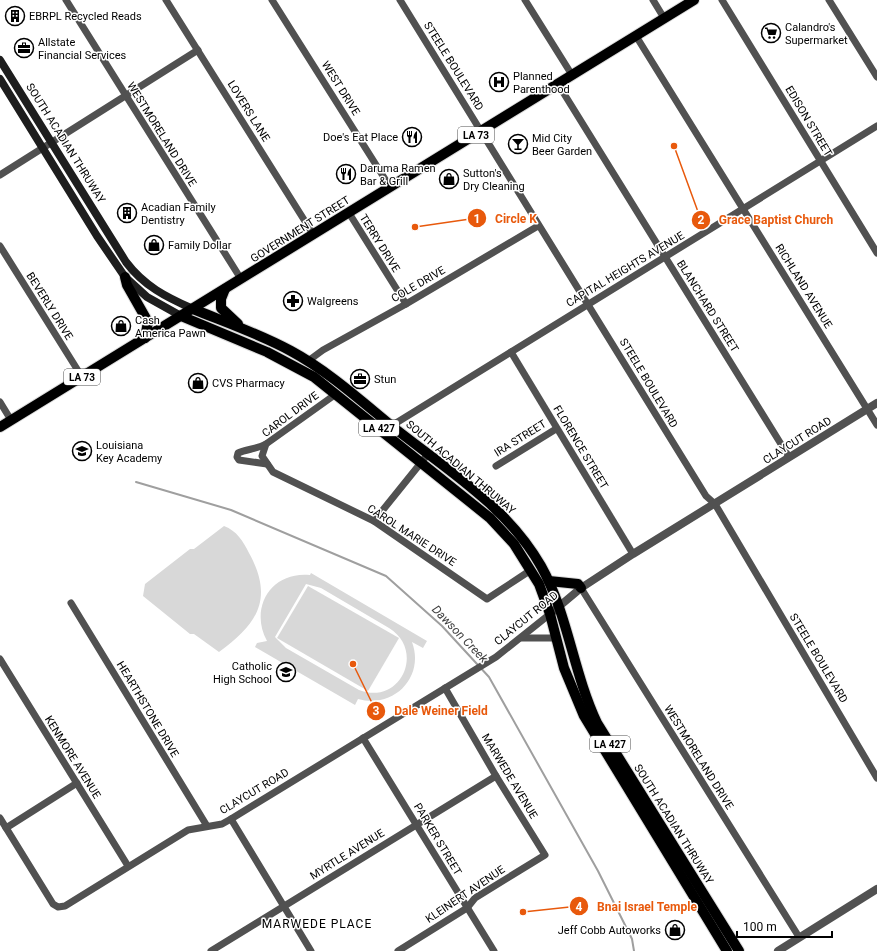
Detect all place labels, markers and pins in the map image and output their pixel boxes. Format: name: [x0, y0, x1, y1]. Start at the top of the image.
building icon: EBRPL Recycled Reads: [4, 5, 26, 27]
place label: EBRPL Recycled Reads: [29, 10, 142, 23]
place label: Calandro's Supermarket: [785, 21, 848, 47]
supermarket icon: Calandro's Supermarket: [760, 22, 782, 44]
place label: Allstate Financial Services: [38, 36, 126, 62]
office icon: Allstate Financial Services: [13, 37, 35, 59]
place label: Planned Parenthood: [513, 70, 570, 96]
hospital icon: Planned Parenthood: [488, 71, 510, 93]
restaurant icon: Doe's Eat Place: [401, 126, 423, 148]
place label: Doe's Eat Place: [323, 131, 398, 144]
place label: Mid City Beer Garden: [532, 132, 592, 158]
bar icon: Mid City Beer Garden: [507, 133, 529, 155]
place label: Daruma Ramen Bar & Grill: [360, 162, 436, 188]
restaurant icon: Daruma Ramen Bar & Grill: [335, 163, 357, 185]
place label: Sutton's Dry Cleaning: [463, 167, 525, 193]
shop icon: Sutton's Dry Cleaning: [438, 168, 460, 190]
place label: Acadian Family Dentistry: [141, 201, 216, 227]
building icon: Acadian Family Dentistry: [116, 202, 138, 224]
callout: Circle K: [467, 206, 545, 230]
callout: Grace Baptist Church: [691, 208, 841, 232]
shop icon: Family Dollar: [143, 234, 165, 256]
place label: Family Dollar: [168, 239, 232, 252]
pharmacy icon: Walgreens: [282, 290, 304, 312]
place label: Walgreens: [307, 295, 359, 308]
place label: Cash America Pawn: [135, 314, 206, 340]
shop icon: Cash America Pawn: [110, 315, 132, 337]
office icon: Stun: [349, 368, 371, 390]
shop icon: CVS Pharmacy: [187, 372, 209, 394]
place label: Stun: [374, 373, 396, 386]
place label: CVS Pharmacy: [212, 377, 286, 390]
place label: Louisiana Key Academy: [96, 439, 163, 465]
school or university icon: Louisiana Key Academy: [71, 440, 93, 462]
place label: Catholic High School: [213, 660, 272, 686]
school or university icon: Catholic High School: [275, 661, 297, 683]
callout: Dale Weiner Field: [366, 699, 496, 723]
callout: Bnai Israel Temple: [569, 894, 705, 918]
shop icon: Jeff Cobb Autoworks: [664, 919, 686, 941]
place label: Jeff Cobb Autoworks: [558, 924, 661, 937]

